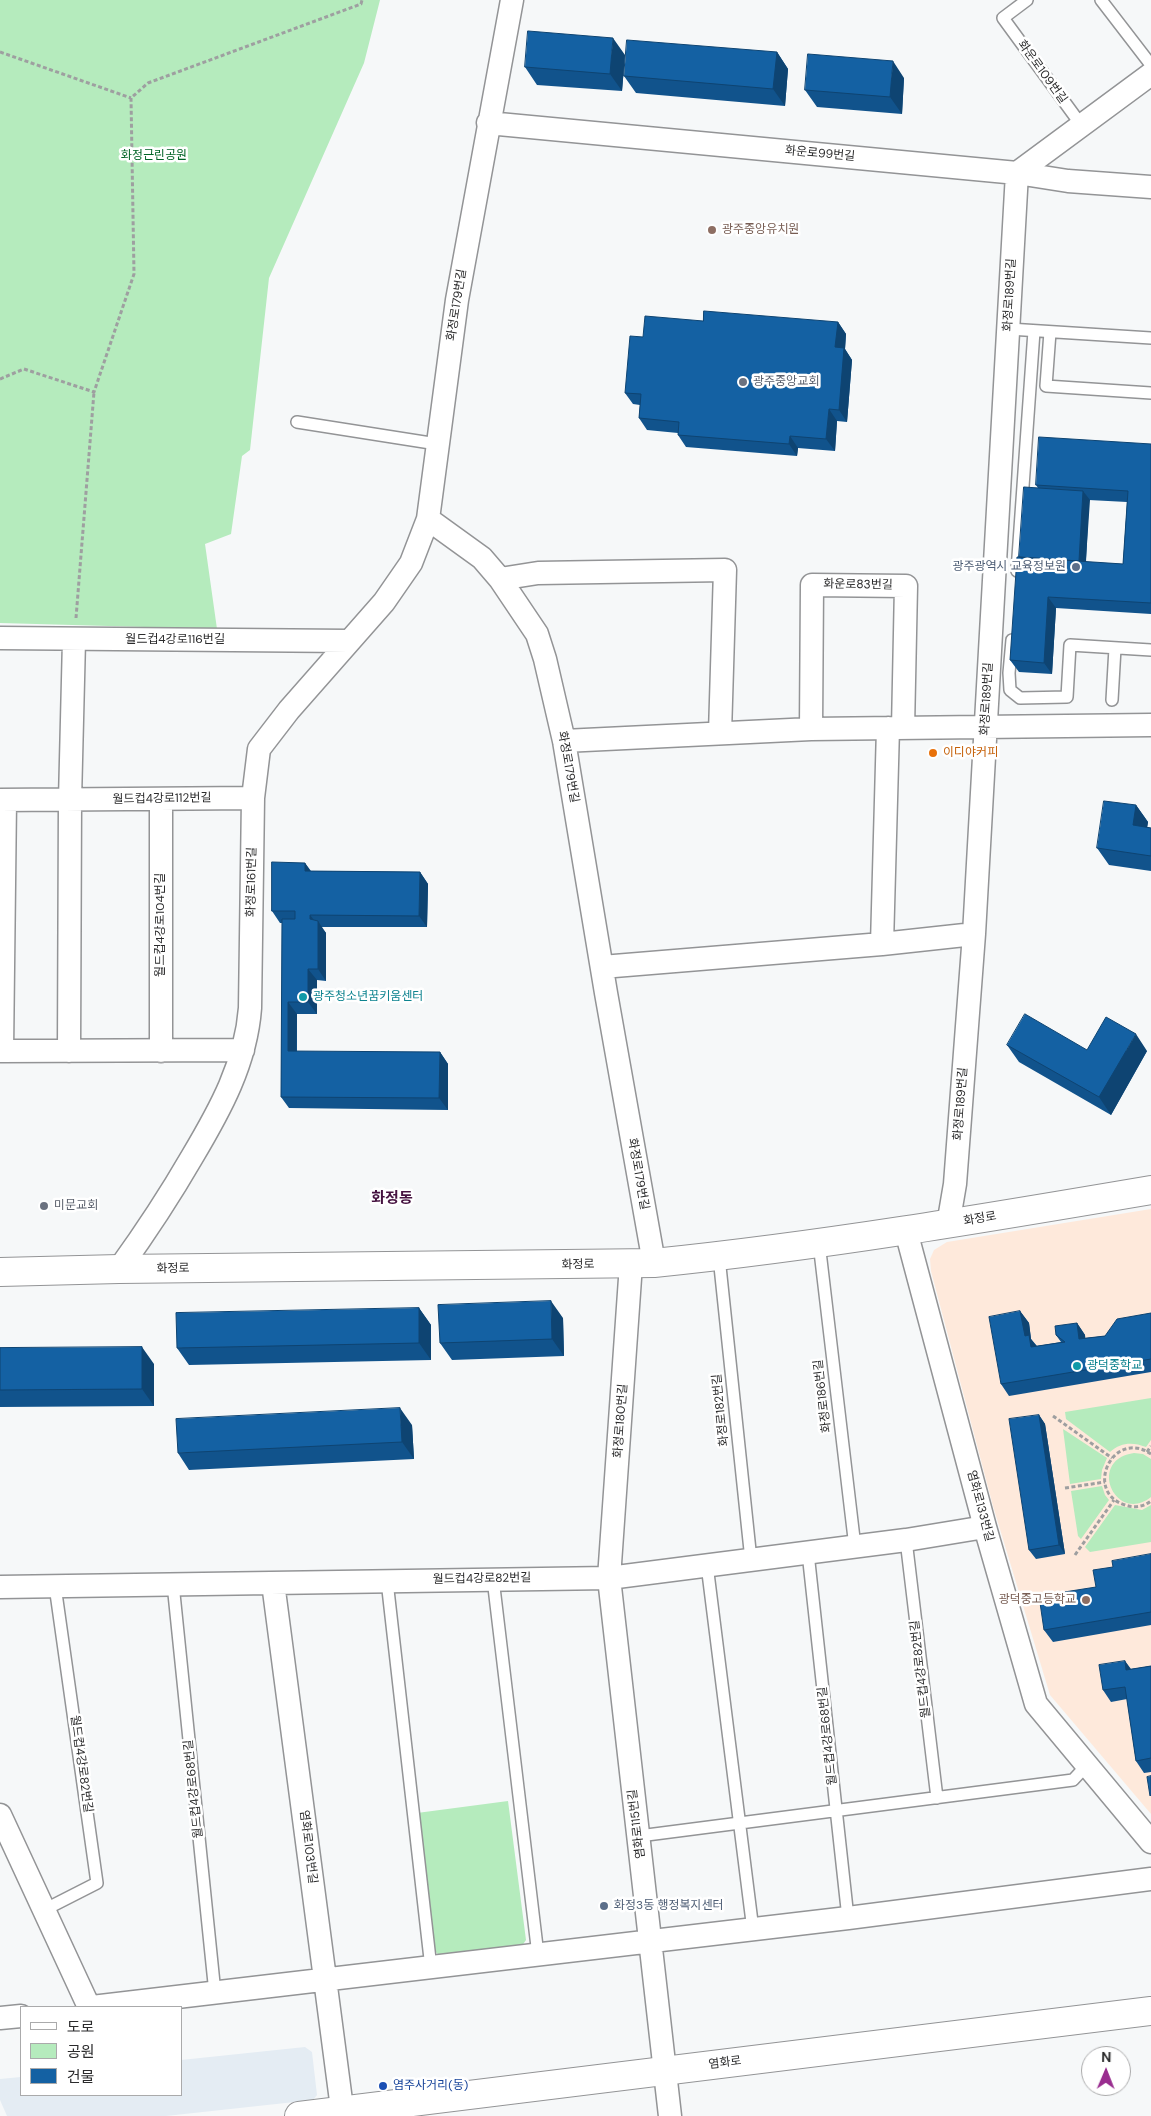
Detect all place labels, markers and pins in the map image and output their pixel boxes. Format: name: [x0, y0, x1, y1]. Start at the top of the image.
place label: 광주중앙유치원: [722, 223, 799, 237]
marker: 광주중앙유치원: [706, 224, 718, 236]
place label: 광주중앙교회: [753, 375, 819, 389]
marker: 광주중앙교회: [737, 376, 749, 388]
place label: 광주광역시 교육정보원: [952, 560, 1066, 574]
marker: 광주광역시 교육정보원: [1070, 561, 1082, 573]
place label: 이디야커피: [943, 746, 998, 760]
marker: 이디야커피: [927, 747, 939, 759]
place label: 광주청소년꿈키움센터: [313, 990, 423, 1004]
marker: 광주청소년꿈키움센터: [297, 991, 309, 1003]
place label: 미문교회: [54, 1199, 98, 1213]
marker: 미문교회: [38, 1200, 50, 1212]
place label: 광덕중학교: [1087, 1359, 1142, 1373]
marker: 광덕중학교: [1071, 1360, 1083, 1372]
place label: 광덕중고등학교: [999, 1593, 1076, 1607]
marker: 광덕중고등학교: [1080, 1594, 1092, 1606]
place label: 화정3동 행정복지센터: [614, 1899, 724, 1913]
marker: 화정3동 행정복지센터: [598, 1900, 610, 1912]
place label: 염주사거리(동): [393, 2079, 468, 2093]
marker: 염주사거리(동): [377, 2080, 389, 2092]

